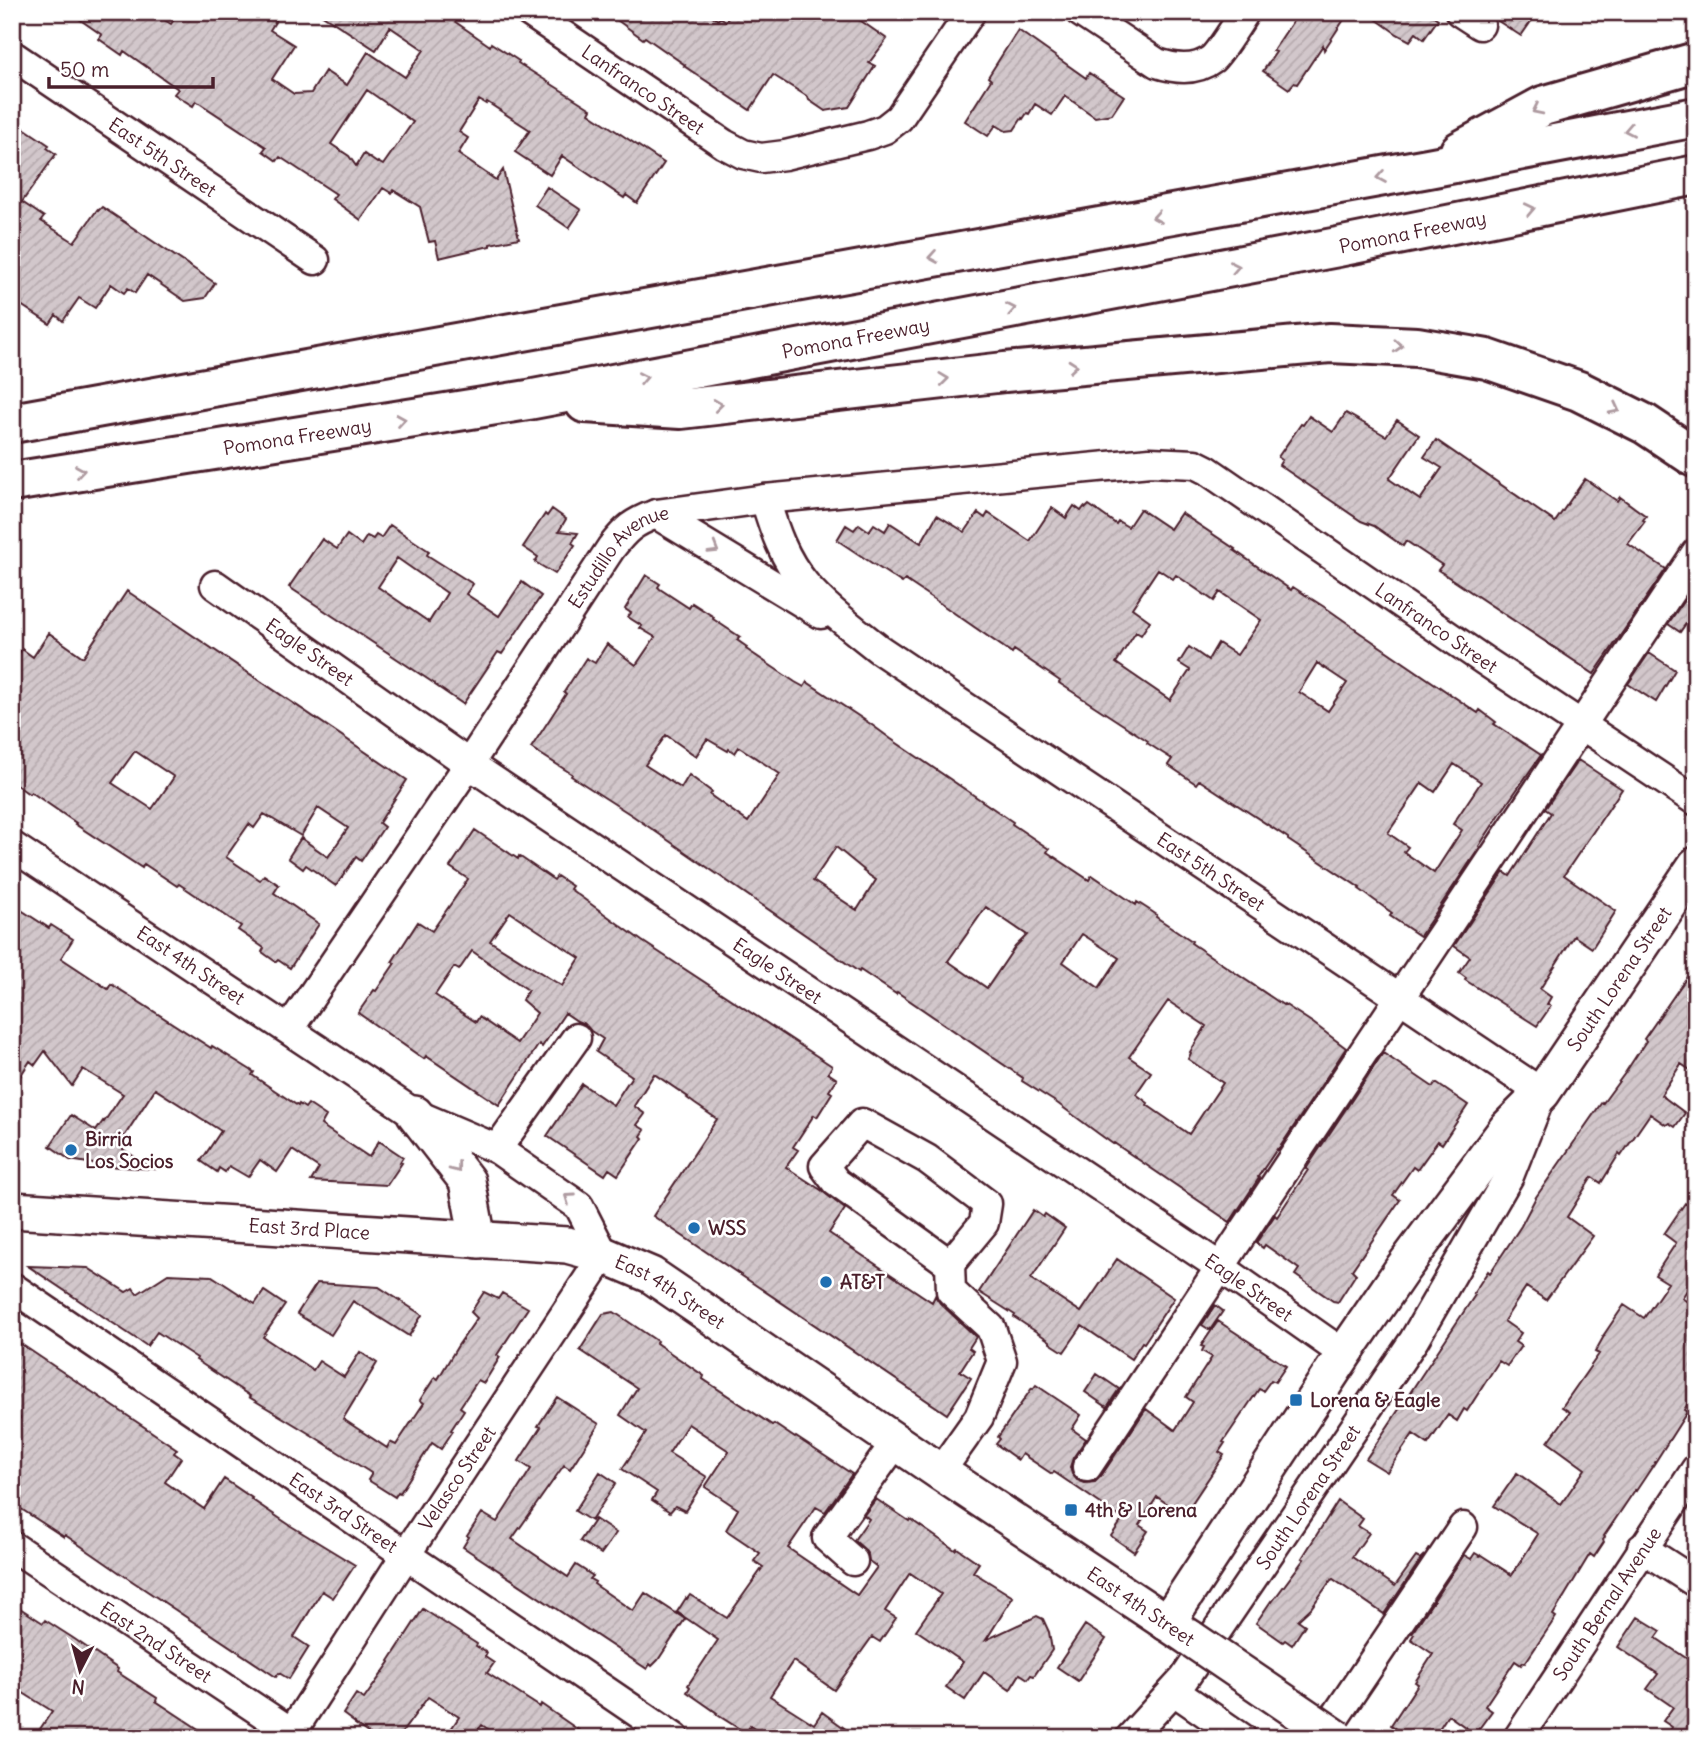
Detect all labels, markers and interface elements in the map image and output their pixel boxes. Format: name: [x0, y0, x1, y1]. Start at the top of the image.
street label: Lanfranco Street: [577, 39, 709, 139]
scale bar: [49, 46, 214, 90]
text: 50 m: [60, 56, 109, 83]
one-way arrow: [1532, 101, 1544, 115]
street label: East 5th Street: [104, 112, 221, 202]
one-way arrow: [1623, 122, 1635, 137]
one-way arrow: [1375, 168, 1387, 183]
one-way arrow: [1524, 202, 1536, 217]
street label: Pomona Freeway: [1337, 205, 1488, 258]
one-way arrow: [1151, 209, 1163, 224]
one-way arrow: [927, 249, 939, 264]
one-way arrow: [1229, 260, 1241, 275]
one-way arrow: [1005, 302, 1017, 317]
street label: Pomona Freeway: [780, 312, 931, 364]
one-way arrow: [1393, 338, 1404, 353]
one-way arrow: [1068, 359, 1079, 374]
one-way arrow: [637, 371, 649, 386]
one-way arrow: [938, 372, 950, 387]
one-way arrow: [712, 398, 724, 413]
one-way arrow: [1608, 401, 1620, 414]
street label: Pomona Freeway: [222, 413, 373, 460]
one-way arrow: [395, 413, 407, 428]
one-way arrow: [74, 464, 86, 479]
street label: Estudillo Avenue: [563, 500, 670, 613]
one-way arrow: [707, 541, 720, 554]
street label: Lanfranco Street: [1371, 577, 1502, 678]
street label: Eagle Street: [261, 613, 358, 691]
street label: East 5th Street: [1152, 827, 1270, 916]
street label: South Lorena Street: [1562, 902, 1677, 1056]
street label: East 4th Street: [132, 920, 250, 1010]
street label: Eagle Street: [728, 932, 827, 1009]
place label: Birria Los Socios: [85, 1127, 174, 1173]
marker: Birria Los Socios: [63, 1142, 79, 1158]
one-way arrow: [448, 1160, 461, 1173]
one-way arrow: [564, 1194, 577, 1206]
street label: East 3rd Place: [248, 1213, 371, 1245]
place label: WSS: [708, 1216, 747, 1240]
marker: WSS: [686, 1220, 702, 1236]
street label: Eagle Street: [1200, 1248, 1298, 1326]
street label: East 4th Street: [611, 1249, 730, 1334]
place label: AT&T: [840, 1270, 885, 1294]
marker: AT&T: [818, 1274, 834, 1290]
place label: Lorena & Eagle: [1310, 1388, 1440, 1412]
marker: Lorena & Eagle: [1288, 1392, 1304, 1408]
street label: South Lorena Street: [1251, 1420, 1365, 1574]
street label: Velasco Street: [413, 1421, 501, 1535]
street label: East 3rd Street: [285, 1467, 402, 1558]
place label: 4th & Lorena: [1085, 1498, 1197, 1522]
marker: 4th & Lorena: [1063, 1502, 1079, 1518]
street label: South Bernal Avenue: [1547, 1522, 1666, 1685]
street label: East 4th Street: [1083, 1561, 1199, 1651]
street label: East 2nd Street: [96, 1596, 216, 1688]
north arrow: [46, 1634, 116, 1704]
text: N: [70, 1674, 86, 1700]

